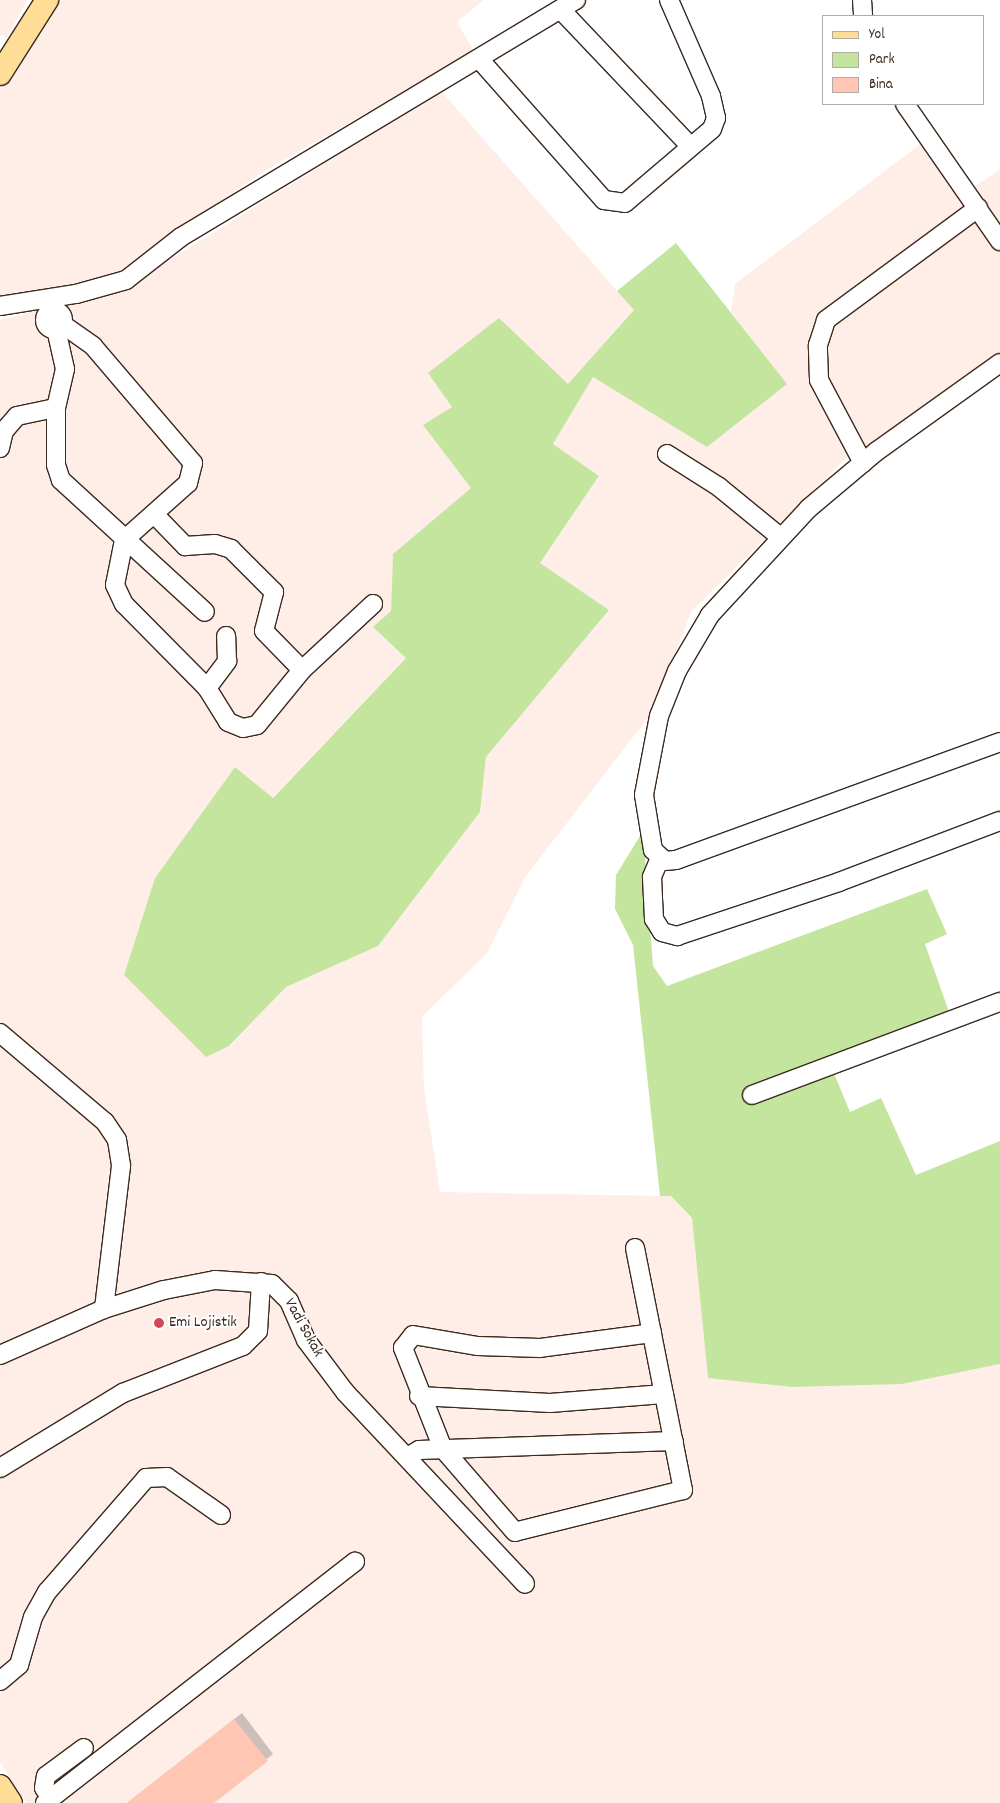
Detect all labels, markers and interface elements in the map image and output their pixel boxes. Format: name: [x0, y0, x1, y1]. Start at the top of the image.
legend: [822, 15, 985, 105]
text: Yol: [869, 24, 885, 46]
text: Park: [869, 49, 895, 71]
text: Bina: [869, 74, 893, 96]
street label: Vadi Sokak: [279, 1295, 327, 1361]
place label: Emi Lojistik: [169, 1313, 237, 1333]
marker: Emi Lojistik: [153, 1317, 165, 1329]

